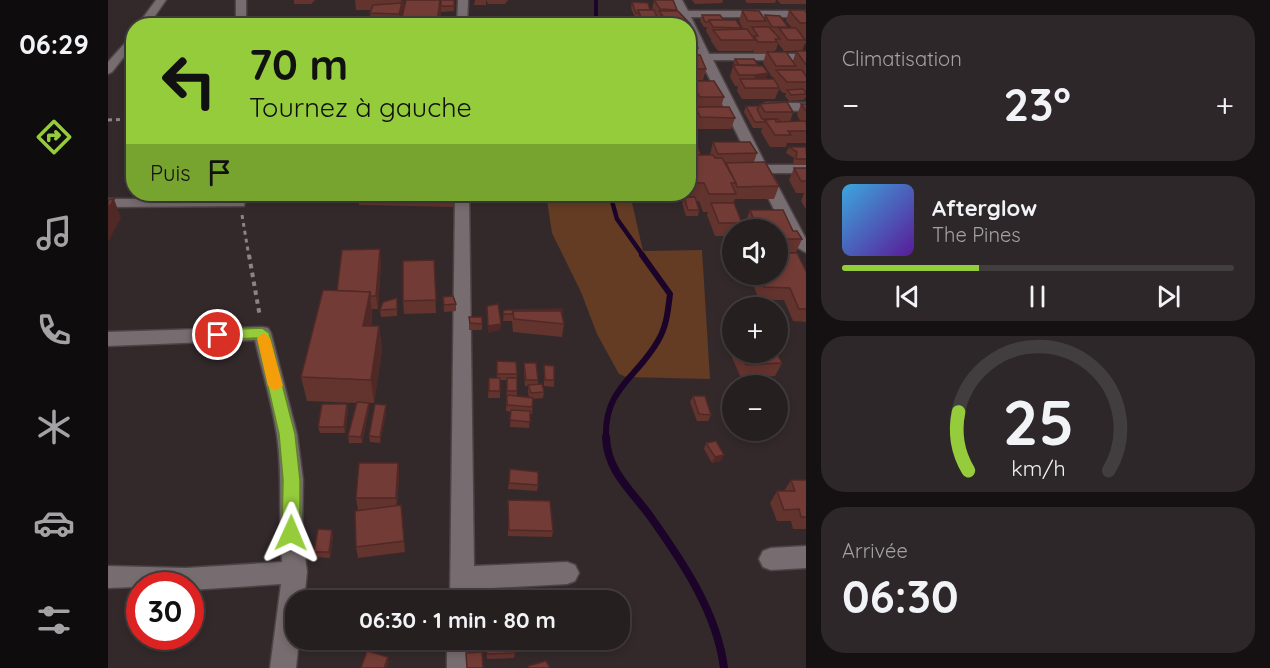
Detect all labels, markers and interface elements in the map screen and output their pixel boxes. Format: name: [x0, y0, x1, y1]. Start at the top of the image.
text: 06:29: [19, 27, 89, 61]
text: 70 m: [249, 38, 348, 91]
icon: left: [150, 42, 228, 120]
text: Climatisation: [842, 46, 962, 71]
text: 23°: [1004, 76, 1071, 132]
text: −: [842, 84, 859, 125]
text: +: [1215, 84, 1234, 125]
text: Tournez à gauche: [249, 90, 472, 124]
icon: directions: [33, 116, 75, 158]
icon: arrive: [203, 156, 236, 189]
text: Puis: [150, 159, 191, 187]
text: Afterglow: [932, 194, 1037, 222]
icon: music: [33, 212, 75, 254]
map controls: [722, 219, 788, 441]
button: sound: [722, 219, 788, 285]
text: The Pines: [932, 222, 1021, 247]
icon: previous: [891, 280, 924, 313]
icon: pause: [1021, 280, 1054, 313]
icon: next: [1152, 280, 1185, 313]
button: +: [722, 297, 788, 363]
icon: phone: [33, 309, 75, 351]
pin: [192, 309, 243, 360]
icon: arrive: [201, 318, 234, 351]
button: −: [722, 375, 788, 441]
text: 25: [1002, 384, 1074, 462]
icon: climate: [33, 406, 75, 448]
text: km/h: [1011, 456, 1065, 482]
position arrow: [259, 501, 323, 565]
icon: car: [33, 502, 75, 544]
text: Arrivée: [842, 538, 908, 563]
text: 06:30: [842, 568, 959, 624]
speed limit sign: 30: [126, 572, 204, 650]
icon: filters: [33, 599, 75, 641]
text: 06:30 · 1 min · 80 m: [359, 606, 556, 634]

